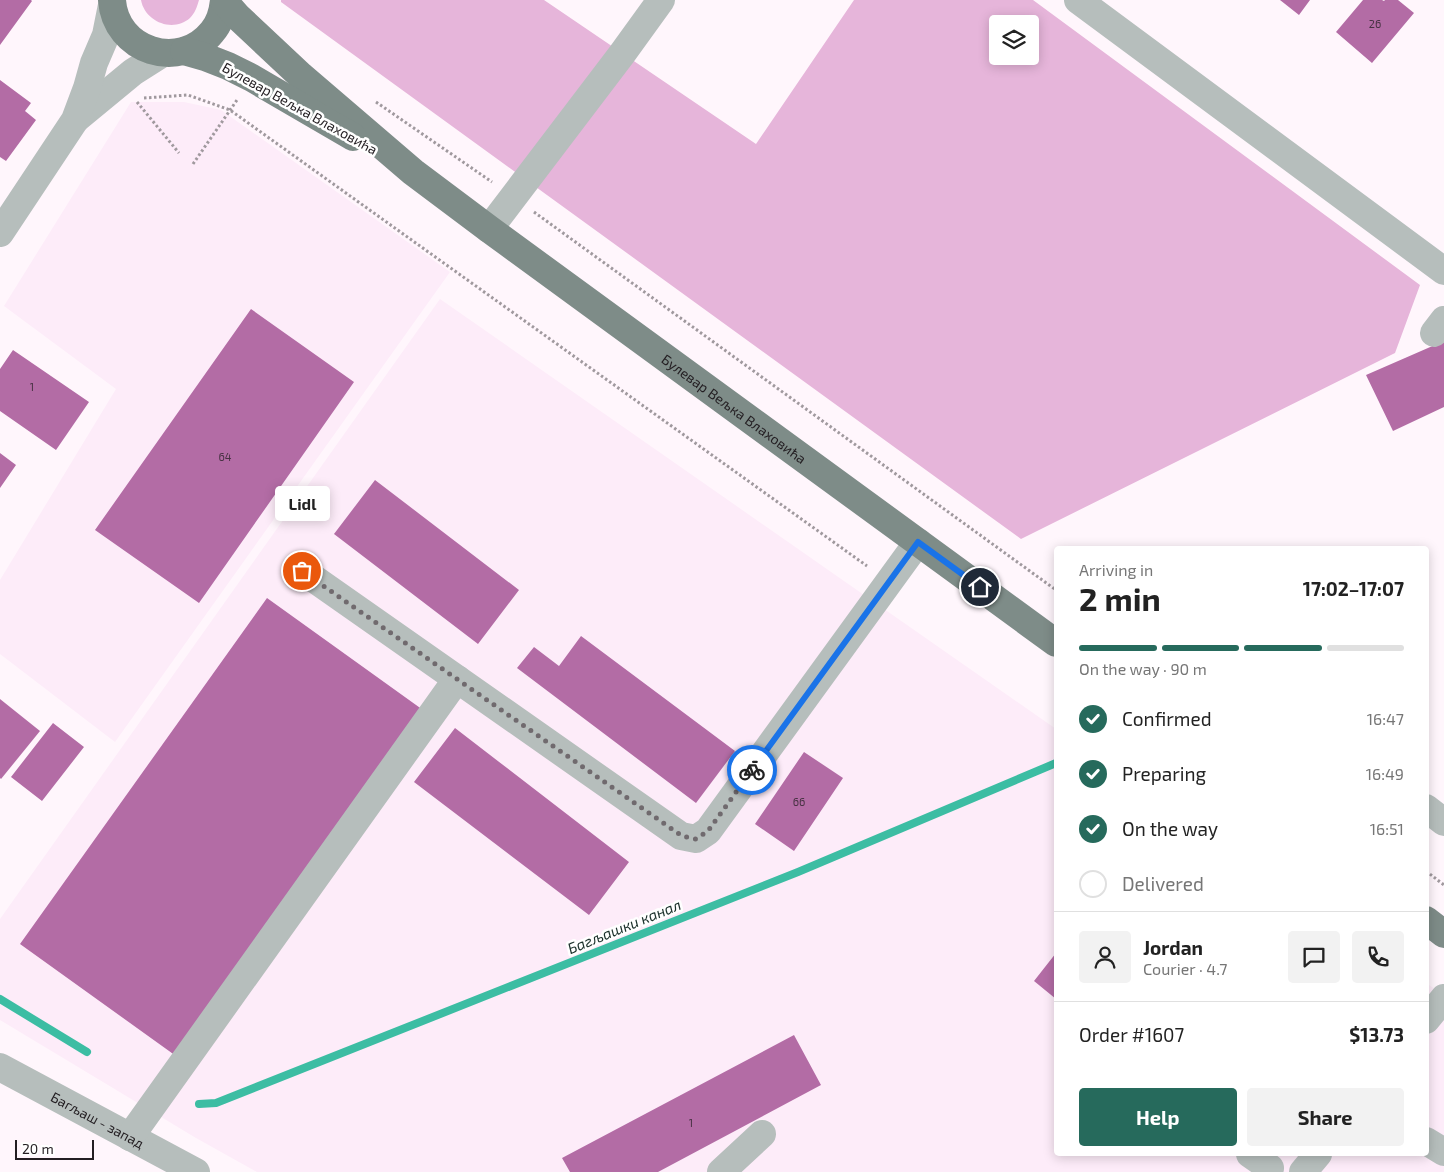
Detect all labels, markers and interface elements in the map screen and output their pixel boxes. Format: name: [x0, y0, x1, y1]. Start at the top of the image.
map controls: [989, 15, 1039, 65]
button: layers: [989, 15, 1039, 65]
house number: 26: [1369, 17, 1381, 30]
street label: Булевар Вељка Влаховића: [219, 58, 381, 158]
street label: Булевар Вељка Влаховића: [659, 350, 810, 467]
house number: 1: [30, 380, 34, 393]
house number: 64: [218, 450, 232, 463]
callout: Lidl: [274, 486, 330, 521]
text: Lidl: [289, 494, 316, 513]
pin: [281, 550, 323, 592]
icon: bag: [288, 557, 316, 585]
text: Arriving in: [1079, 560, 1153, 579]
pin: [959, 566, 1001, 608]
icon: home: [966, 573, 994, 601]
text: 17:02–17:07: [1303, 577, 1404, 600]
text: 2 min: [1079, 579, 1161, 617]
text: On the way · 90 m: [1079, 659, 1207, 678]
icon: check: [1079, 705, 1107, 733]
text: Confirmed: [1122, 707, 1212, 730]
text: 16:47: [1367, 709, 1404, 728]
courier: [727, 745, 777, 795]
icon: bike: [738, 756, 766, 784]
icon: check: [1079, 760, 1107, 788]
text: Preparing: [1122, 762, 1206, 785]
text: 16:49: [1366, 764, 1404, 783]
house number: 66: [793, 795, 805, 808]
icon: check: [1079, 815, 1107, 843]
text: On the way: [1122, 817, 1218, 840]
text: 16:51: [1370, 819, 1404, 838]
text: Delivered: [1122, 872, 1204, 895]
water label: Багљашки канал: [565, 895, 683, 957]
button: person: [1079, 931, 1131, 983]
button: chat: [1288, 931, 1340, 983]
button: phone: [1352, 931, 1404, 983]
text: Jordan: [1143, 936, 1203, 959]
text: Courier · 4.7: [1143, 959, 1227, 978]
text: Order #1607: [1079, 1023, 1184, 1046]
text: $13.73: [1349, 1023, 1404, 1046]
street label: Багљаш - запад: [48, 1088, 147, 1151]
button: Help: [1079, 1088, 1237, 1146]
button: Share: [1247, 1088, 1404, 1146]
house number: 1: [689, 1116, 693, 1129]
scale bar: [15, 1137, 94, 1160]
text: 20 m: [22, 1140, 54, 1157]

